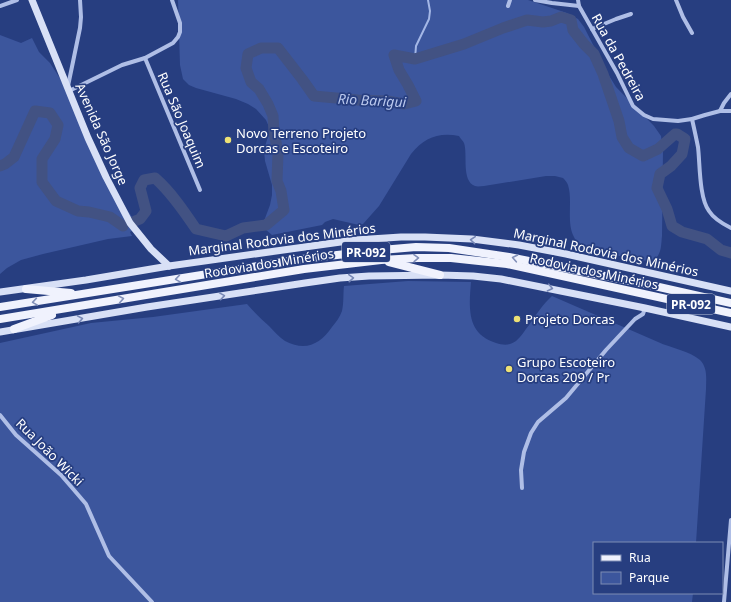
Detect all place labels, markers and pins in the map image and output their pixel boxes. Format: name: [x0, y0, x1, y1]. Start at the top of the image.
place label: Novo Terreno Projeto Dorcas e Escoteiro: [236, 124, 366, 157]
marker: Novo Terreno Projeto Dorcas e Escoteiro: [223, 135, 233, 145]
place label: Projeto Dorcas: [525, 310, 615, 328]
marker: Projeto Dorcas: [512, 314, 522, 324]
place label: Grupo Escoteiro Dorcas 209 / Pr: [517, 353, 615, 386]
marker: Grupo Escoteiro Dorcas 209 / Pr: [504, 364, 514, 374]

